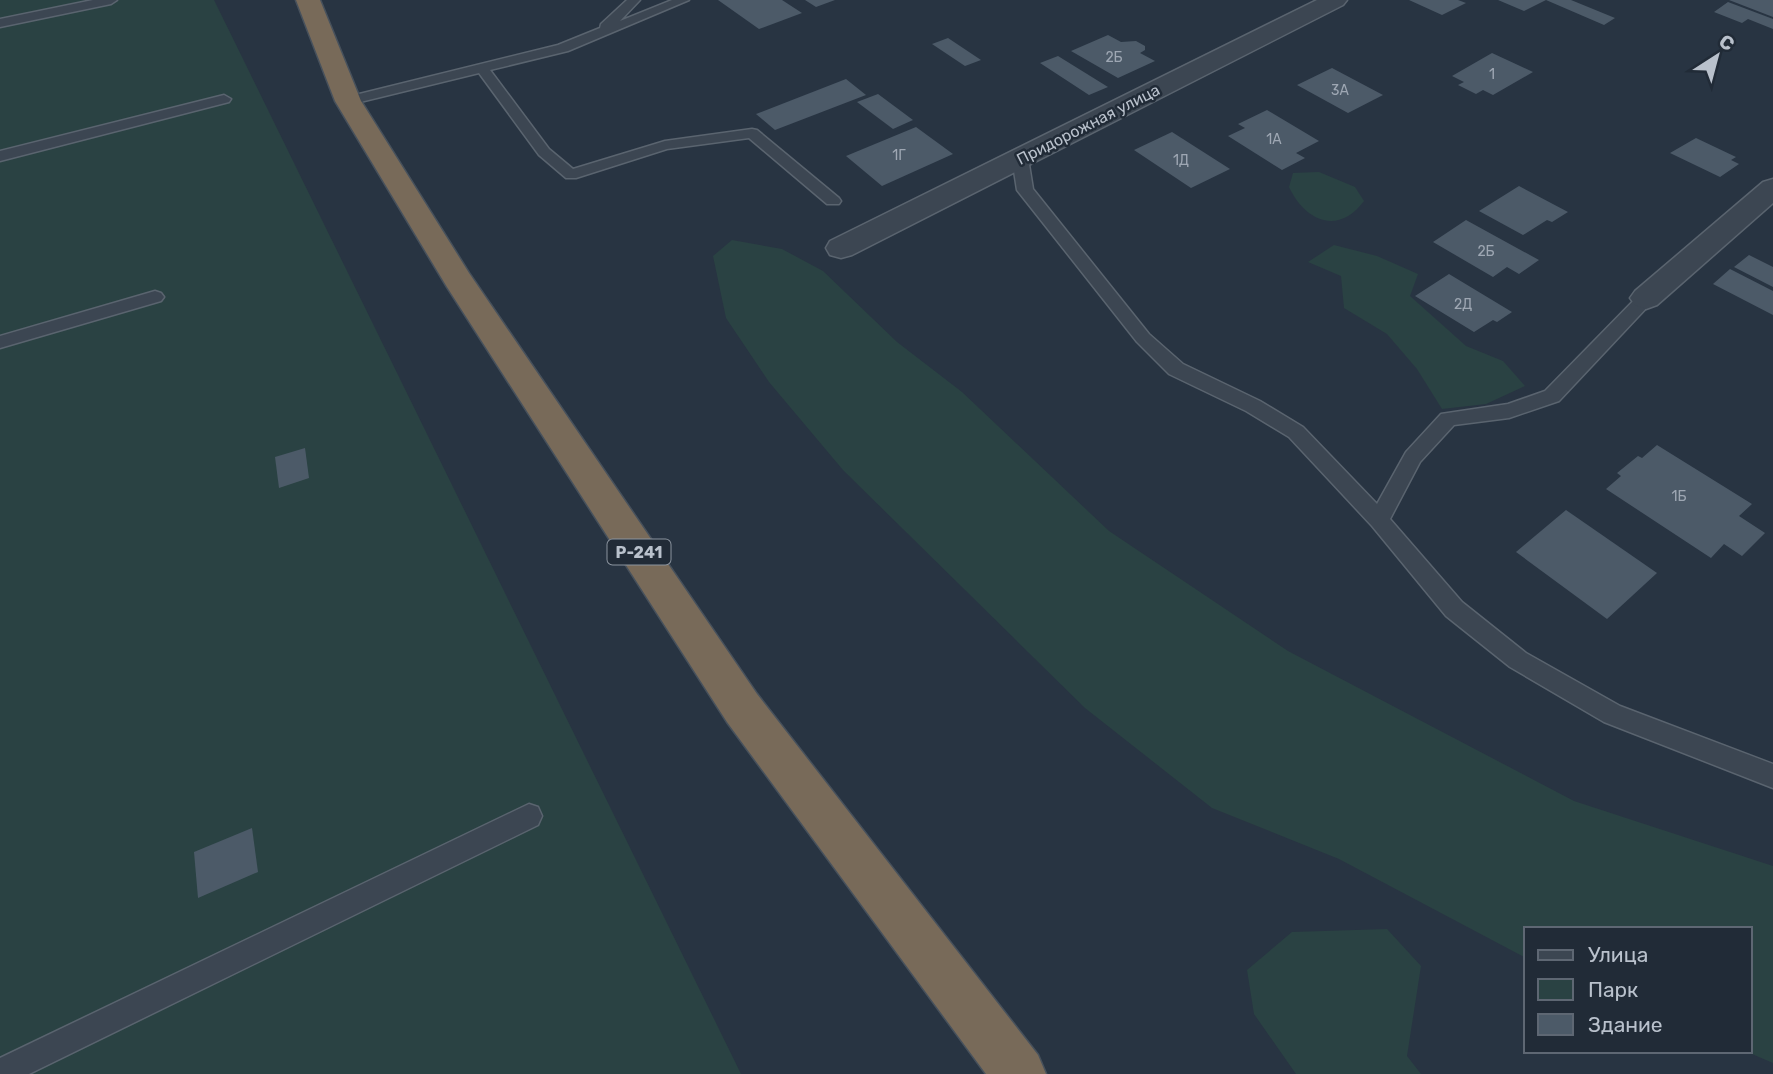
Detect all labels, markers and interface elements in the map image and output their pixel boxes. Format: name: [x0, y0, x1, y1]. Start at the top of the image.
north arrow: [1682, 21, 1752, 91]
text: С: [1715, 29, 1739, 56]
house number: 2Б: [1105, 49, 1123, 66]
house number: 1: [1489, 66, 1495, 83]
street label: Придорожная улица: [1013, 80, 1163, 169]
house number: 3А: [1331, 82, 1350, 99]
house number: 1А: [1266, 131, 1282, 148]
house number: 1Г: [892, 147, 906, 164]
house number: 1Д: [1173, 152, 1189, 169]
house number: 2Б: [1477, 243, 1495, 260]
house number: 2Д: [1454, 296, 1472, 313]
house number: 1Б: [1672, 488, 1687, 505]
road number: Р-241: [608, 540, 670, 565]
legend: [1524, 927, 1752, 1053]
text: Улица: [1588, 942, 1648, 967]
text: Парк: [1588, 977, 1638, 1002]
text: Здание: [1588, 1012, 1663, 1037]

